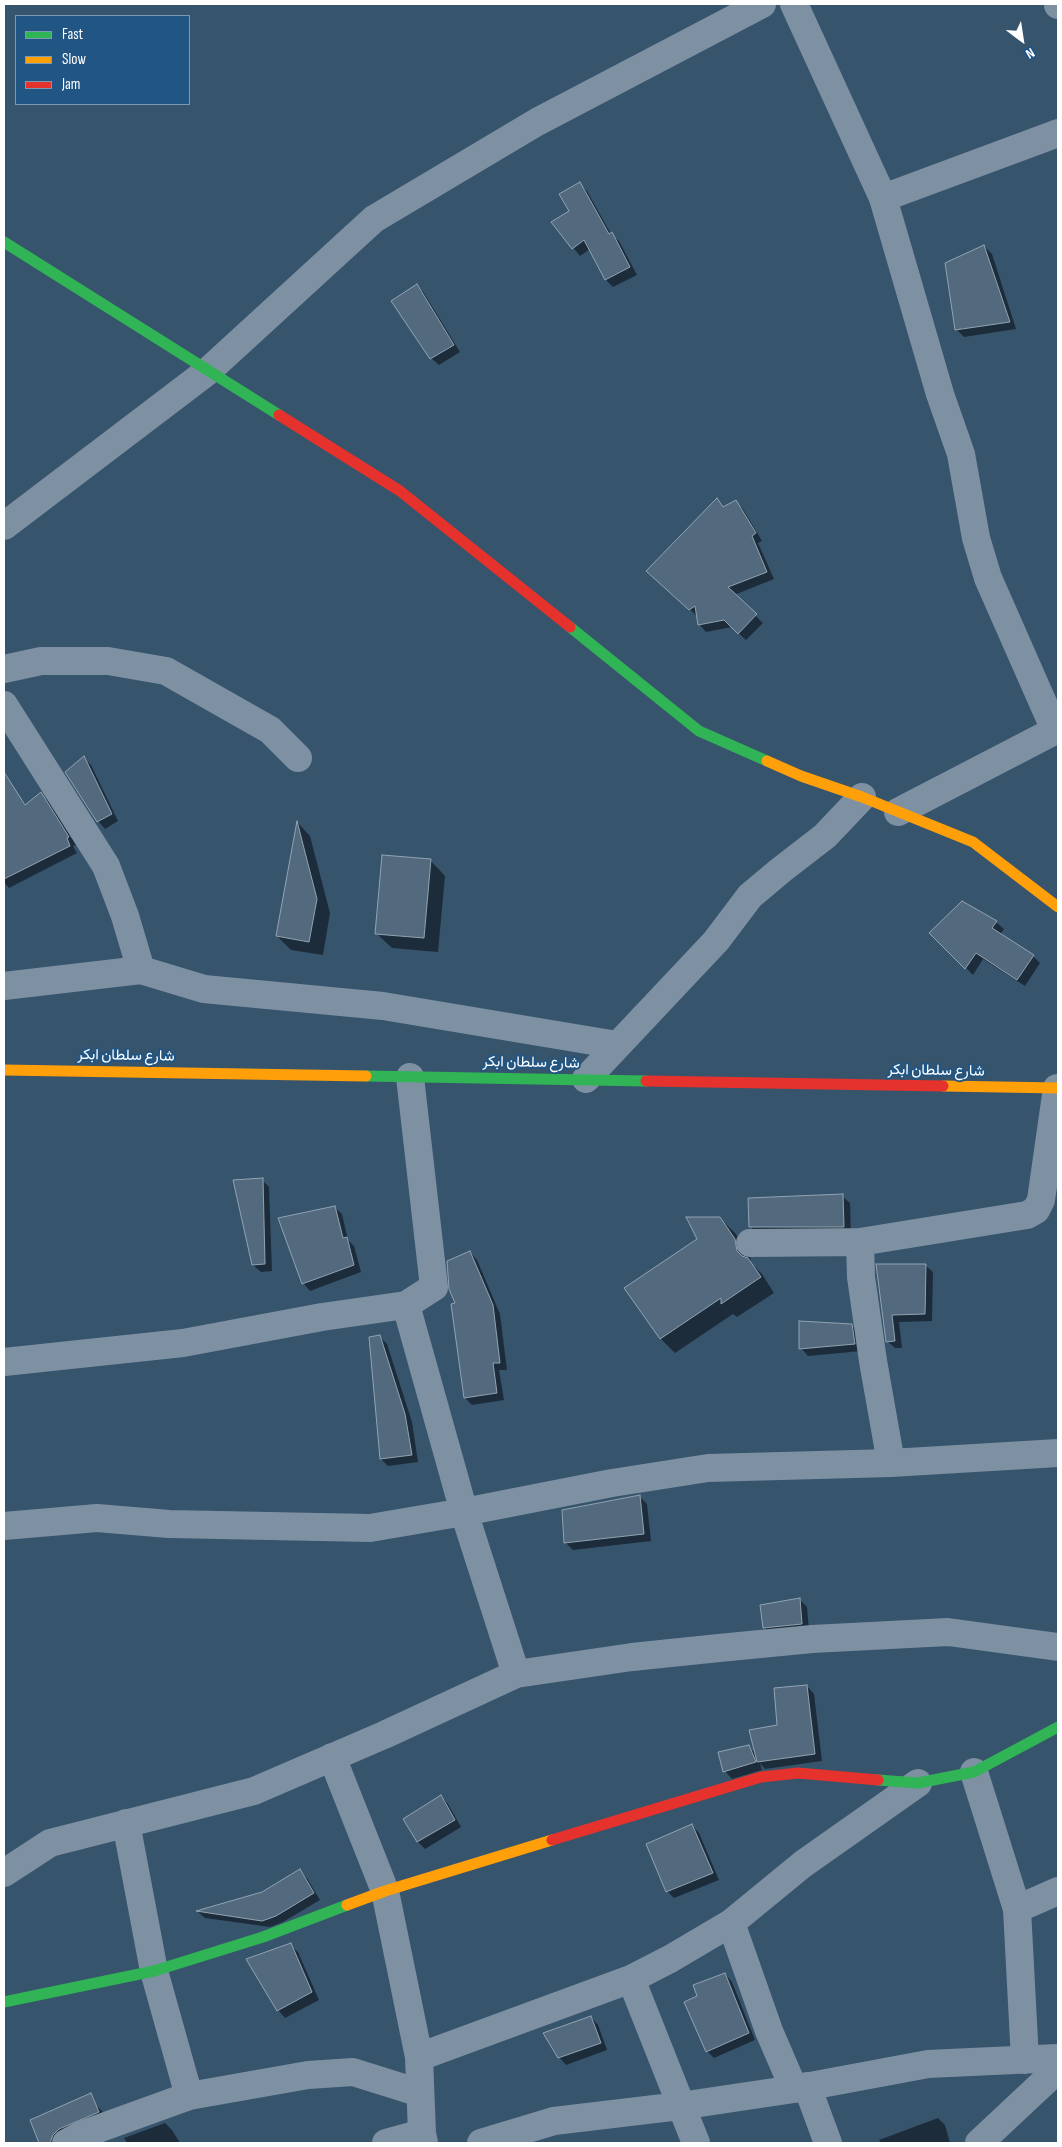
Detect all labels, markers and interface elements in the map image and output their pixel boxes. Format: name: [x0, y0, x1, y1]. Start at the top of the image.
legend: [15, 15, 190, 105]
north arrow: [997, 15, 1047, 65]
text: Fast: [62, 25, 83, 44]
text: N: [1022, 44, 1038, 62]
text: Slow: [62, 50, 86, 69]
text: Jam: [62, 75, 80, 94]
street label: شارع سلطان ابكر: [77, 1046, 175, 1066]
street label: شارع سلطان ابكر: [482, 1053, 580, 1073]
street label: شارع سلطان ابكر: [887, 1061, 985, 1081]

